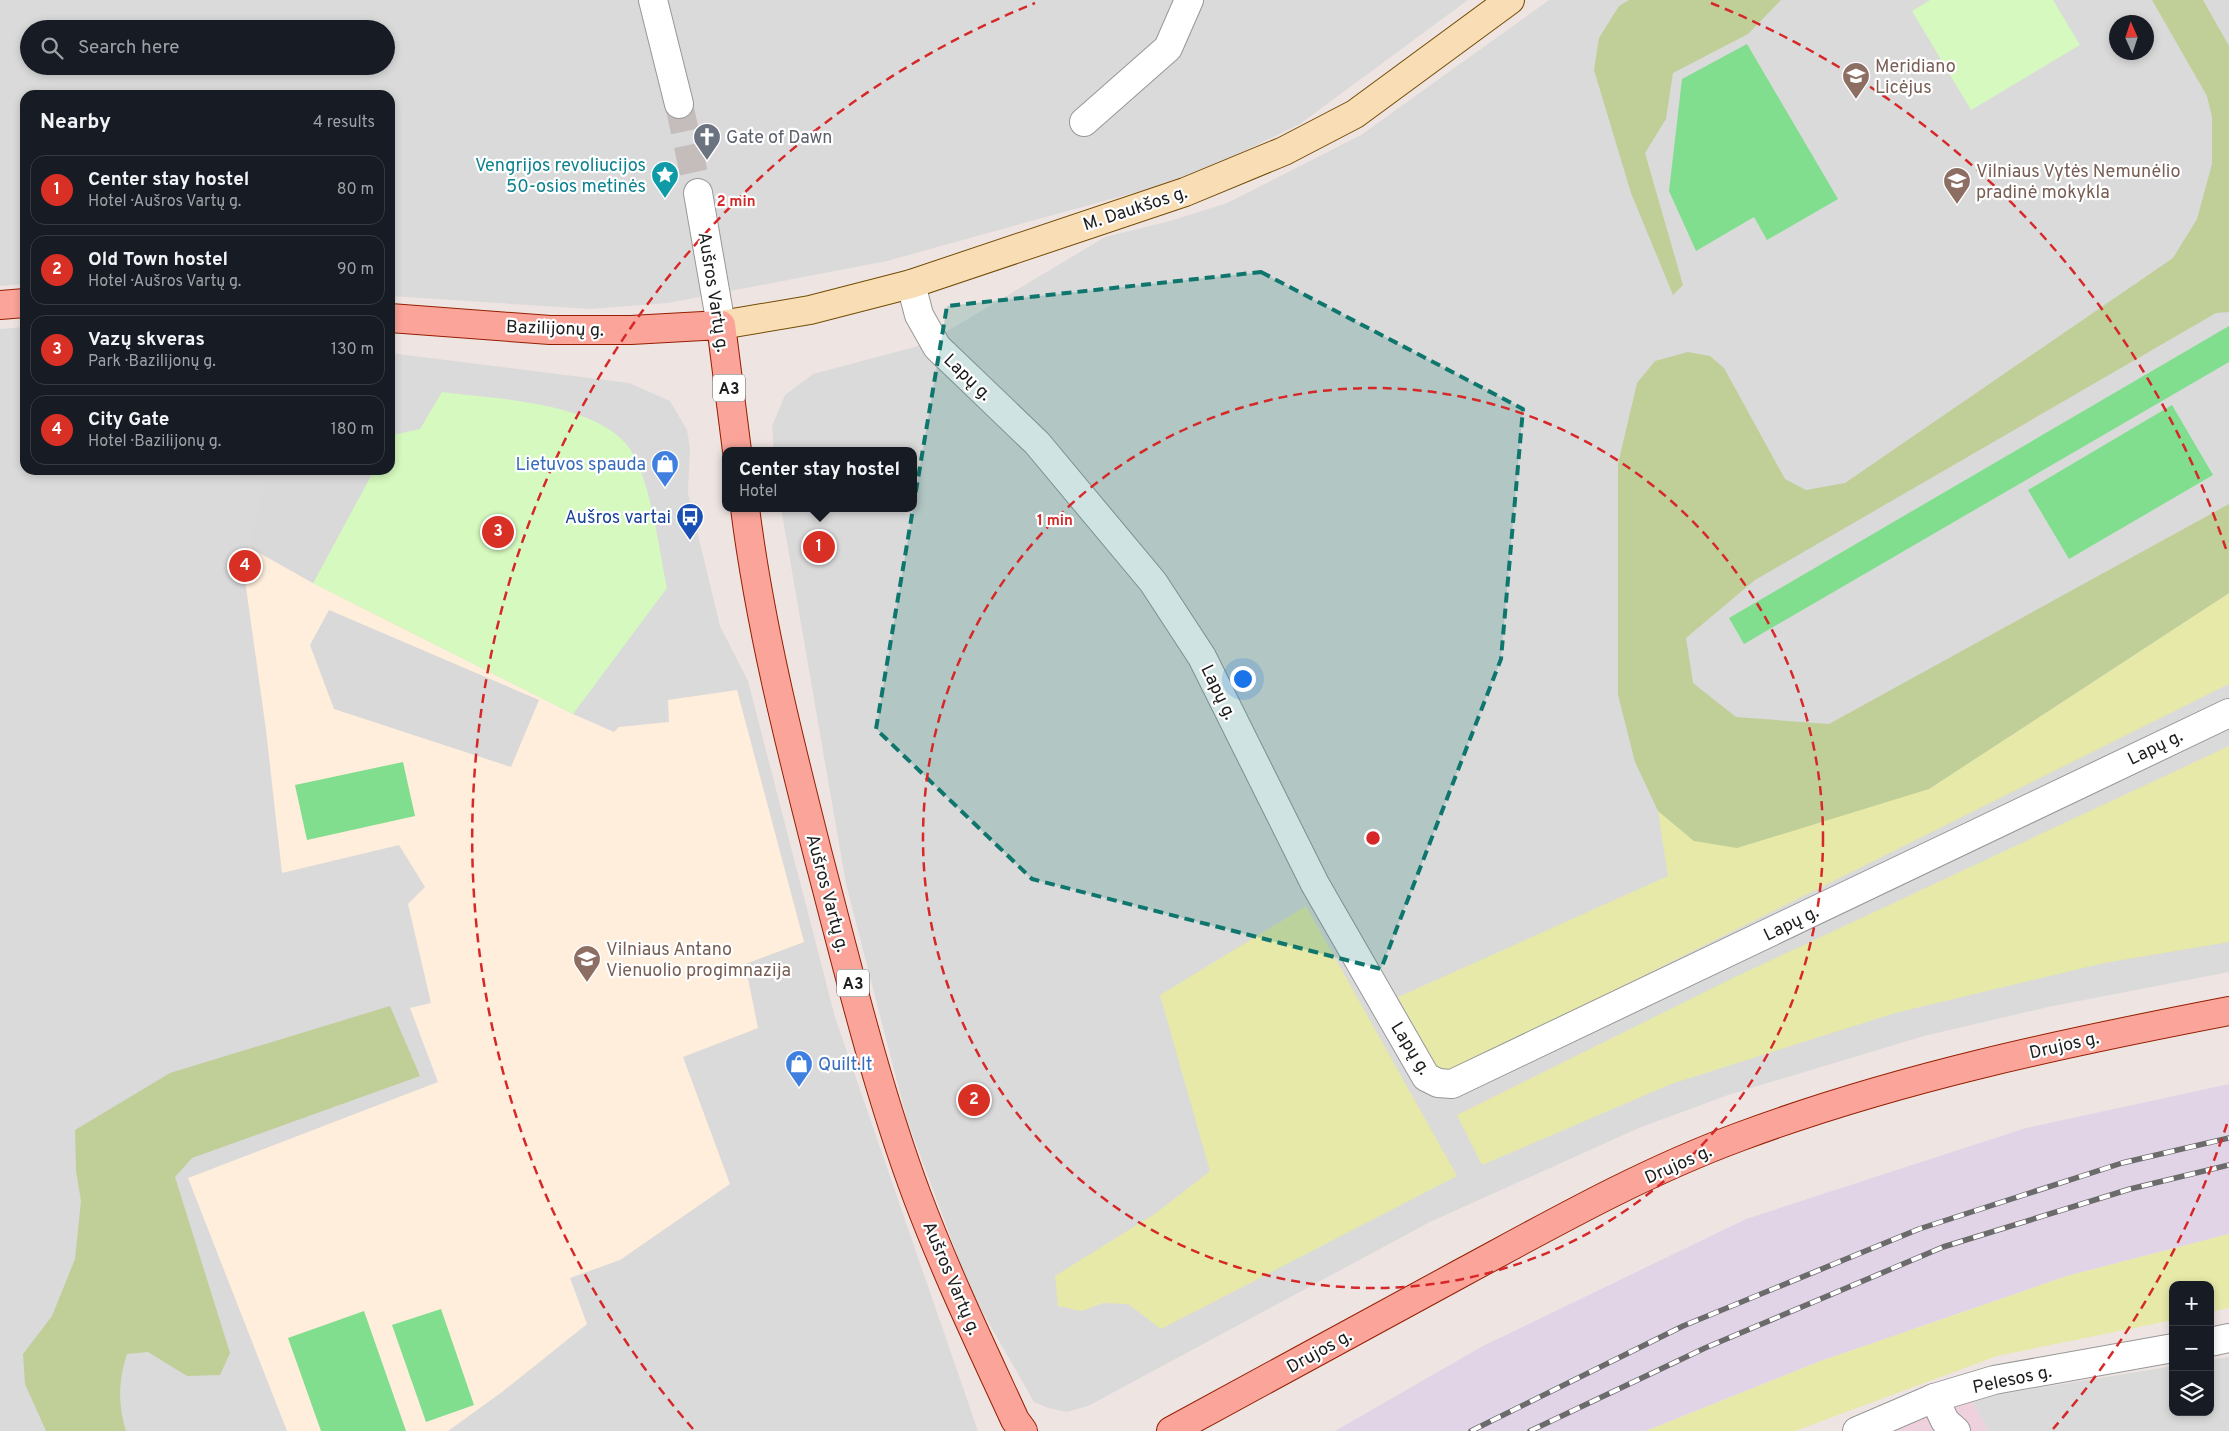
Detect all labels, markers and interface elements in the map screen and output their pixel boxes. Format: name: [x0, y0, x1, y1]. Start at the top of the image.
north arrow: [2109, 15, 2154, 60]
search box: [20, 20, 395, 75]
icon: search: [38, 34, 66, 62]
text: Search here: [78, 36, 180, 60]
place label: Meridiano Licėjus: [1875, 56, 1956, 100]
school or university icon: Meridiano Licėjus: [1841, 61, 1871, 100]
text: Nearby: [40, 109, 111, 136]
text: 4 results: [313, 113, 375, 133]
church icon: Gate of Dawn: [692, 122, 722, 161]
place label: Gate of Dawn: [726, 127, 832, 150]
place label: Vengrijos revoliucijos 50-osios metinės: [475, 155, 646, 199]
place icon: Vengrijos revoliucijos 50-osios metinės: [650, 160, 680, 199]
place label: Vilniaus Vytės Nemunėlio pradinė mokykla: [1976, 161, 2180, 205]
school or university icon: Vilniaus Vytės Nemunėlio pradinė mokykla: [1942, 166, 1972, 205]
text: Center stay hostel: [88, 168, 249, 192]
text: 1: [54, 180, 60, 200]
text: 80 m: [337, 180, 374, 200]
street label: M. Daukšos g.: [1080, 182, 1191, 237]
text: Hotel · Aušros Vartų g.: [88, 192, 241, 212]
text: 2 min: [716, 193, 756, 212]
street label: Aušros Vartų g.: [692, 230, 733, 354]
text: Old Town hostel: [88, 248, 228, 272]
text: 2: [52, 260, 62, 280]
text: 90 m: [337, 260, 374, 280]
text: Hotel · Aušros Vartų g.: [88, 272, 241, 292]
street label: Bazilijonų g.: [506, 316, 604, 343]
text: Vazų skveras: [88, 328, 205, 352]
text: 3: [52, 340, 62, 360]
text: 130 m: [331, 340, 374, 360]
street label: Lapų g.: [938, 350, 996, 407]
text: Park · Bazilijonų g.: [88, 352, 216, 372]
road number: A3: [713, 374, 745, 402]
text: City Gate: [88, 408, 169, 432]
text: 4: [52, 420, 62, 440]
text: 180 m: [331, 420, 374, 440]
text: Hotel · Bazilijonų g.: [88, 432, 221, 452]
popup: [722, 447, 917, 512]
shop icon: Lietuvos spauda: [650, 449, 680, 488]
place label: Lietuvos spauda: [516, 454, 646, 477]
text: Center stay hostel: [739, 458, 900, 482]
text: Hotel: [739, 482, 778, 502]
bus stop icon: Aušros vartai: [675, 502, 705, 541]
place label: Aušros vartai: [565, 507, 671, 530]
text: 1 min: [1037, 512, 1073, 531]
pin: 3: [482, 513, 514, 551]
pin: 1: [803, 528, 835, 566]
pin: 4: [229, 547, 261, 585]
street label: Lapų g.: [1195, 661, 1241, 724]
your location: [1230, 666, 1256, 692]
street label: Lapų g.: [2124, 725, 2187, 771]
centre of rings: [1364, 829, 1382, 847]
street label: Aušros Vartų g.: [800, 832, 853, 955]
street label: Lapų g.: [1760, 901, 1823, 947]
place label: Vilniaus Antano Vienuolio progimnazija: [606, 939, 791, 983]
school or university icon: Vilniaus Antano Vienuolio progimnazija: [572, 944, 602, 983]
road number: A3: [837, 970, 869, 996]
street label: Lapų g.: [1384, 1018, 1435, 1080]
street label: Drujos g.: [2027, 1027, 2102, 1066]
shop icon: Quilt.lt: [784, 1049, 814, 1088]
place label: Quilt.lt: [818, 1054, 873, 1077]
pin: 2: [958, 1081, 990, 1119]
street label: Drujos g.: [1641, 1140, 1716, 1190]
street label: Aušros Vartų g.: [916, 1218, 985, 1339]
map controls: [2169, 1281, 2214, 1416]
button: +: [2169, 1281, 2214, 1326]
street label: Drujos g.: [1283, 1325, 1356, 1380]
button: −: [2169, 1326, 2214, 1371]
street label: Pelesos g.: [1971, 1361, 2054, 1400]
button: layers: [2169, 1371, 2214, 1416]

